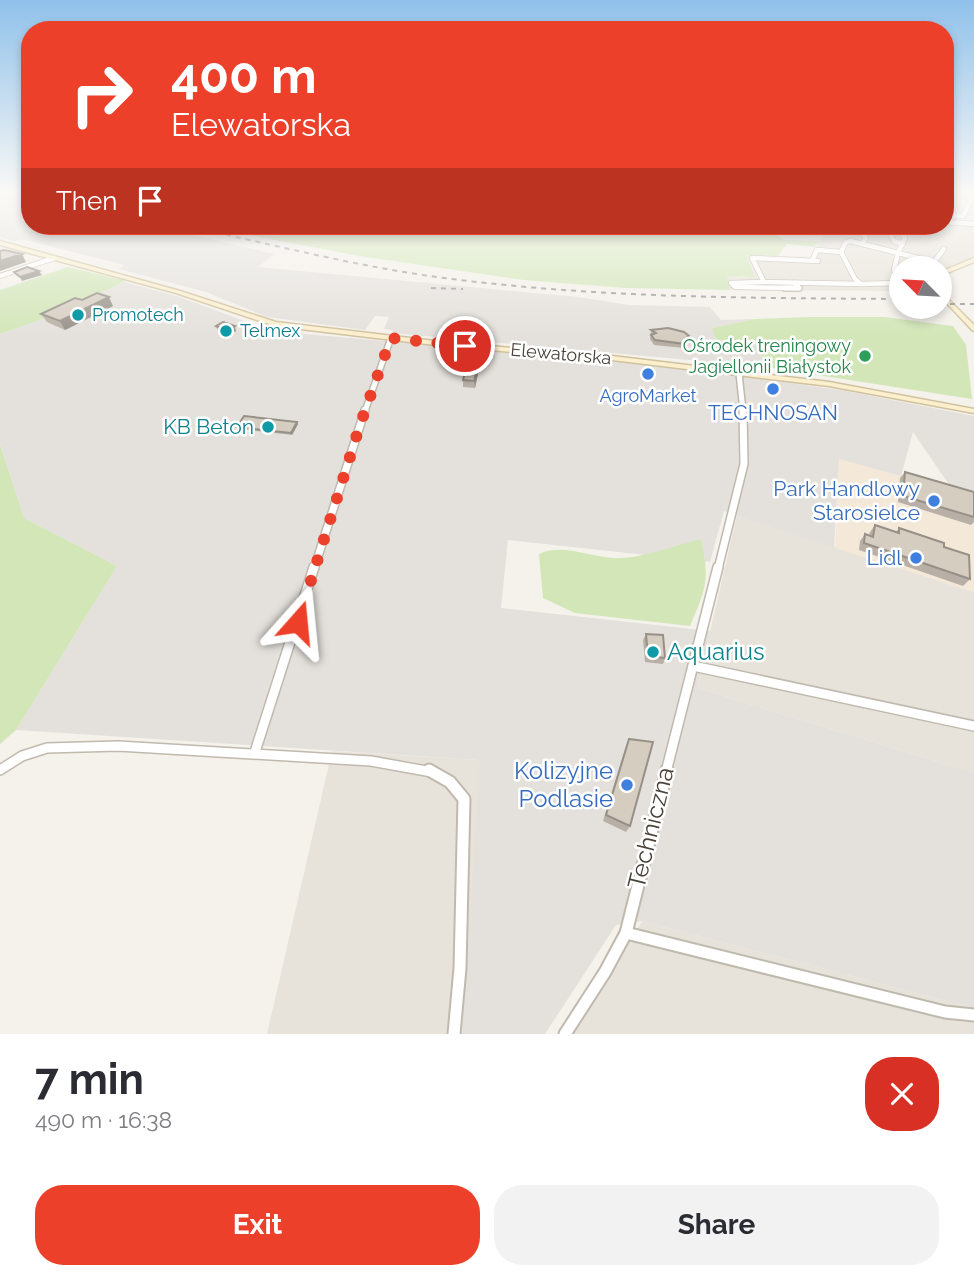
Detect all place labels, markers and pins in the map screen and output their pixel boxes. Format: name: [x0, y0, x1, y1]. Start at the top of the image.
place label: Promotech: [92, 304, 184, 325]
marker: Promotech: [70, 307, 86, 323]
pin: [435, 316, 495, 376]
place label: Telmex: [240, 320, 300, 341]
marker: Telmex: [218, 323, 234, 339]
place label: Ośrodek treningowy Jagiellonii Białystok: [683, 335, 851, 377]
marker: Ośrodek treningowy Jagiellonii Białystok: [857, 348, 873, 364]
marker: AgroMarket: [640, 366, 656, 382]
marker: TECHNOSAN: [765, 381, 781, 397]
place label: AgroMarket: [600, 385, 697, 406]
place label: TECHNOSAN: [708, 400, 838, 425]
place label: KB Beton: [163, 414, 254, 439]
marker: KB Beton: [260, 419, 276, 435]
place label: Park Handlowy Starosielce: [773, 476, 920, 525]
marker: Park Handlowy Starosielce: [926, 493, 942, 509]
place label: Lidl: [866, 545, 902, 570]
marker: Lidl: [908, 550, 924, 566]
place label: Aquarius: [667, 637, 765, 666]
marker: Aquarius: [645, 644, 661, 660]
place label: Kolizyjne Podlasie: [514, 756, 613, 813]
marker: Kolizyjne Podlasie: [619, 777, 635, 793]

